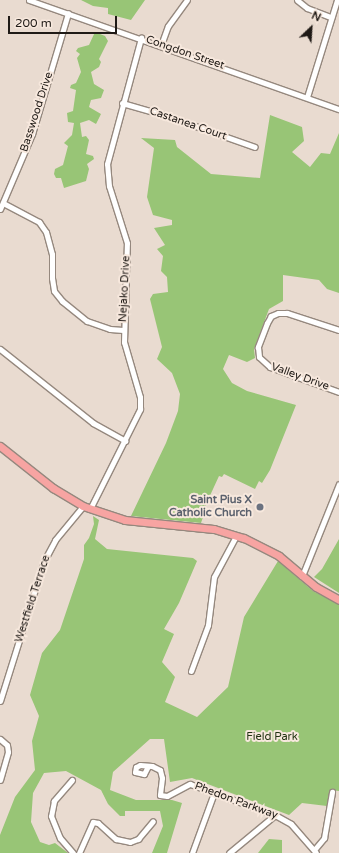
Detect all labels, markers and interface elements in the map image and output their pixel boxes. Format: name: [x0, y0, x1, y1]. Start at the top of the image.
scale bar: [10, 8, 119, 34]
north arrow: [291, 8, 331, 48]
text: N: [310, 9, 323, 24]
text: 200 m: [15, 16, 52, 30]
street label: Congdon Street: [144, 33, 226, 73]
street label: Basswood Drive: [18, 70, 56, 154]
street label: Castanea Court: [148, 105, 228, 143]
street label: Nejako Drive: [117, 255, 133, 323]
street label: Valley Drive: [269, 360, 331, 394]
place label: Saint Pius X Catholic Church: [169, 494, 252, 520]
marker: Saint Pius X Catholic Church: [255, 502, 265, 512]
street label: Westfield Terrace: [13, 554, 53, 644]
park label: Field Park: [246, 730, 298, 744]
street label: Phedon Parkway: [193, 780, 279, 822]

